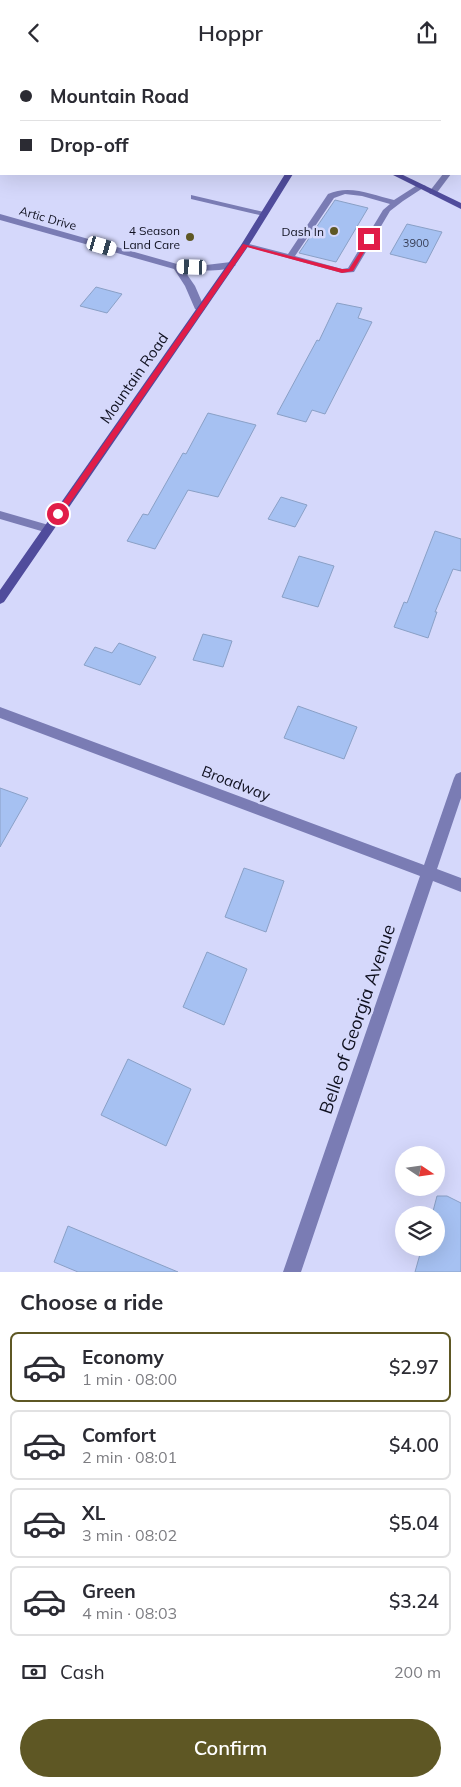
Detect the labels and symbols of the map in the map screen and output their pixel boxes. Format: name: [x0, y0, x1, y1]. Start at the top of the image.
street label: Artic Drive: [18, 203, 78, 233]
place label: 4 Season Land Care: [123, 223, 180, 252]
place label: Dash In: [282, 224, 324, 239]
marker: Dash In: [328, 225, 340, 237]
route end: [358, 228, 380, 250]
marker: 4 Season Land Care: [184, 231, 196, 243]
car: [85, 235, 118, 257]
house number: 3900: [403, 236, 430, 250]
car: [176, 259, 207, 275]
street label: Mountain Road: [96, 329, 172, 427]
route start: [47, 503, 69, 525]
street label: Broadway: [199, 761, 273, 805]
street label: Belle of Georgia Avenue: [314, 921, 400, 1117]
north arrow: [395, 1146, 445, 1196]

